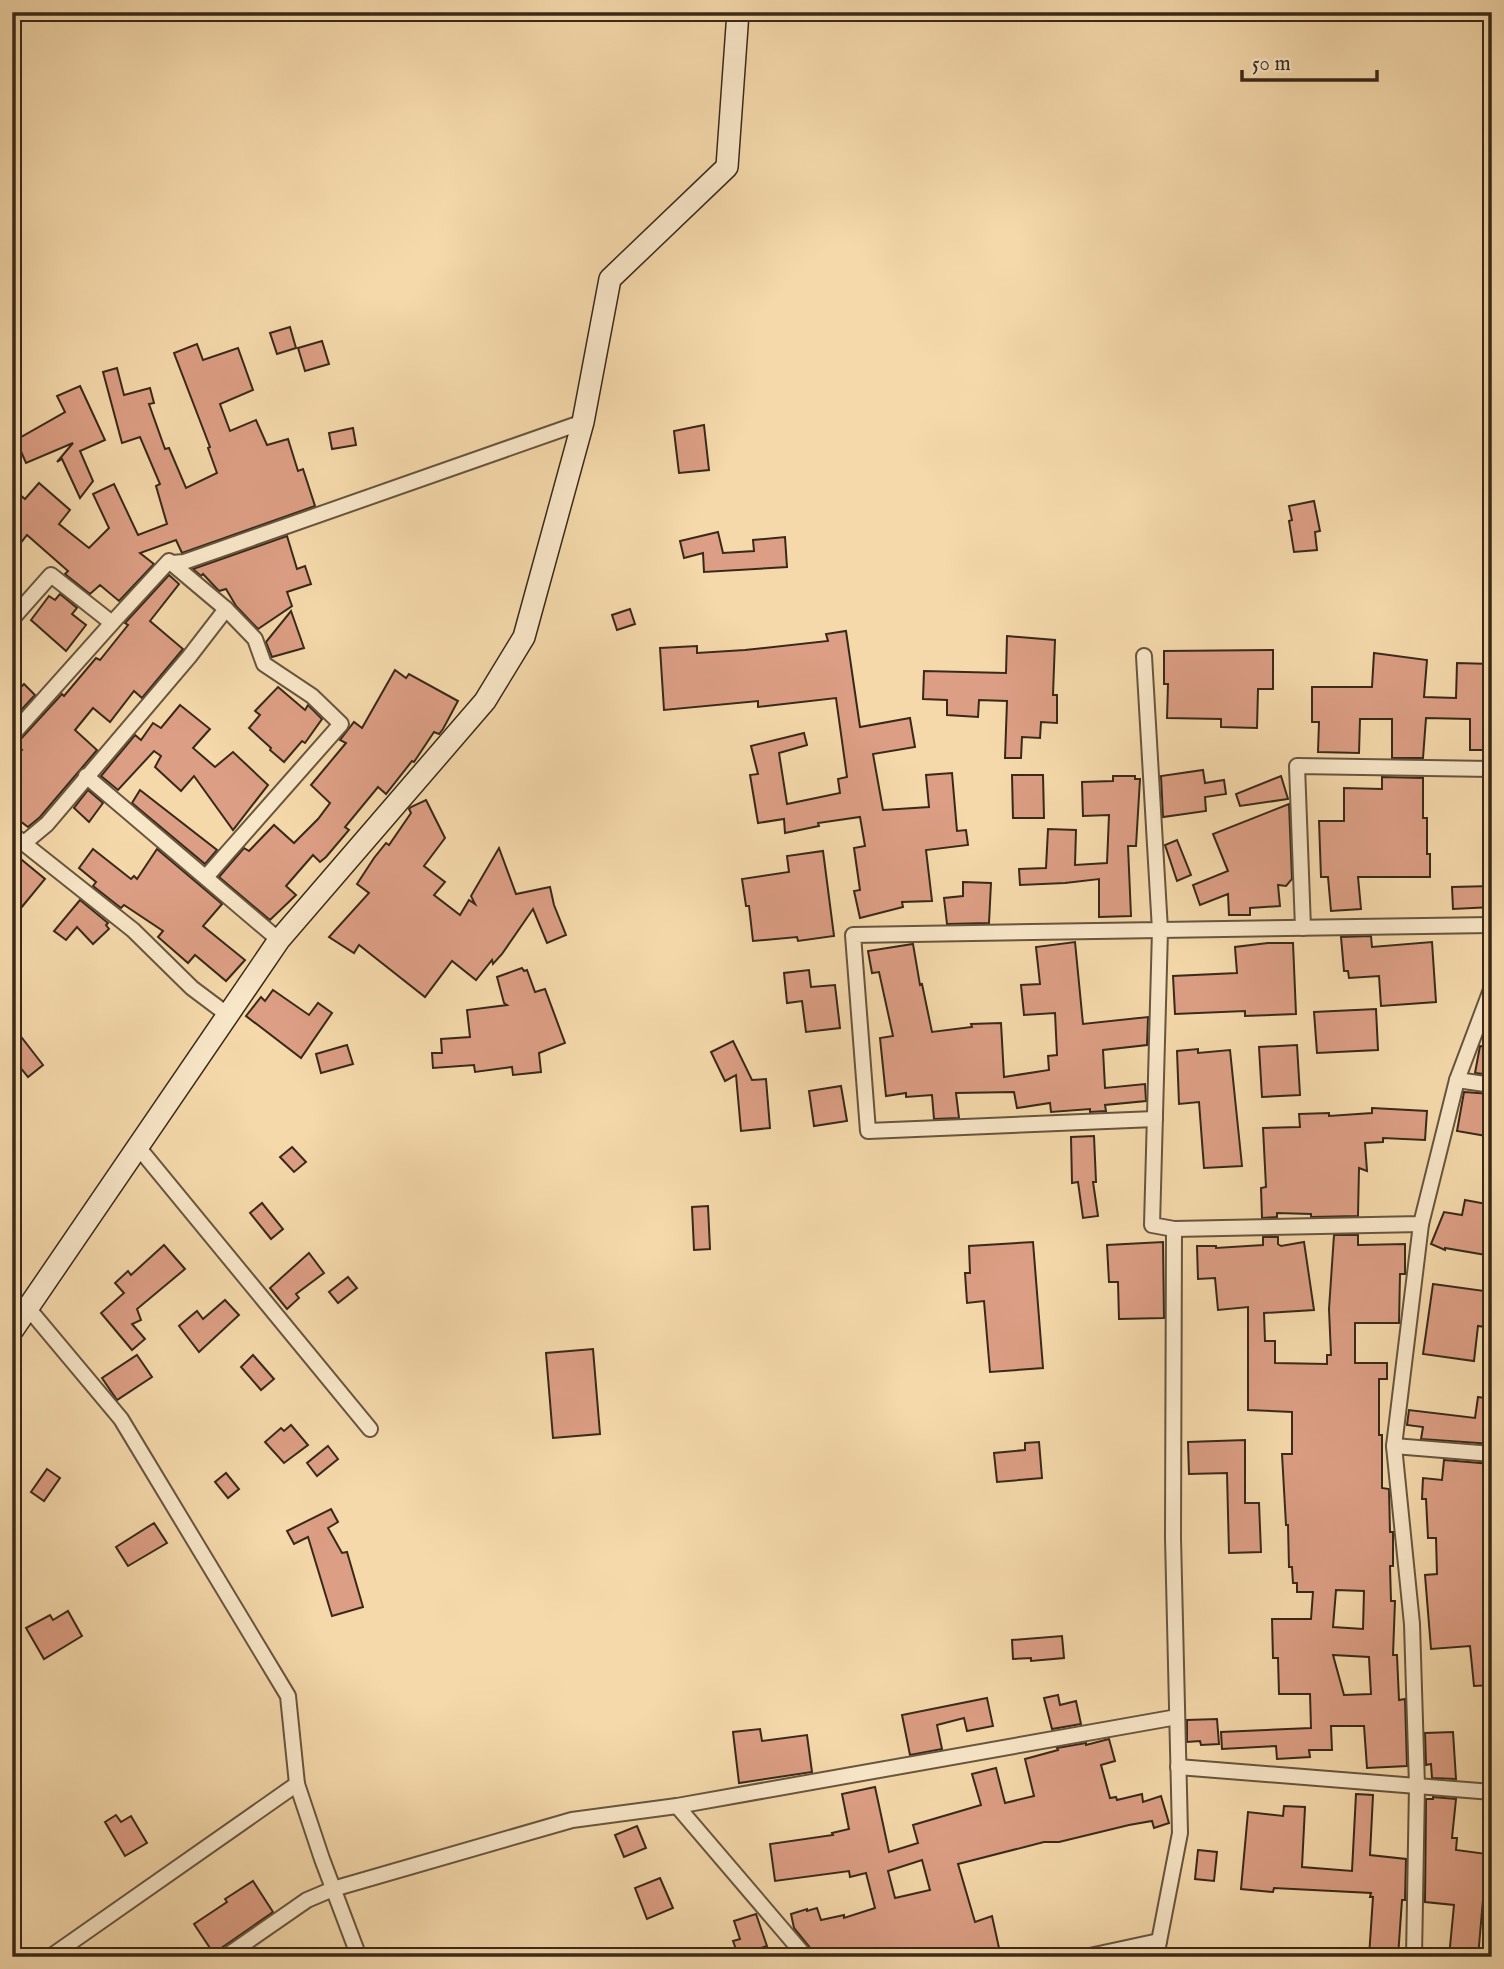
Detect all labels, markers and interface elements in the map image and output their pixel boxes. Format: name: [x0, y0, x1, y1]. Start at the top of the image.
scale bar: [1242, 38, 1376, 82]
text: 50 m: [1252, 51, 1291, 78]

